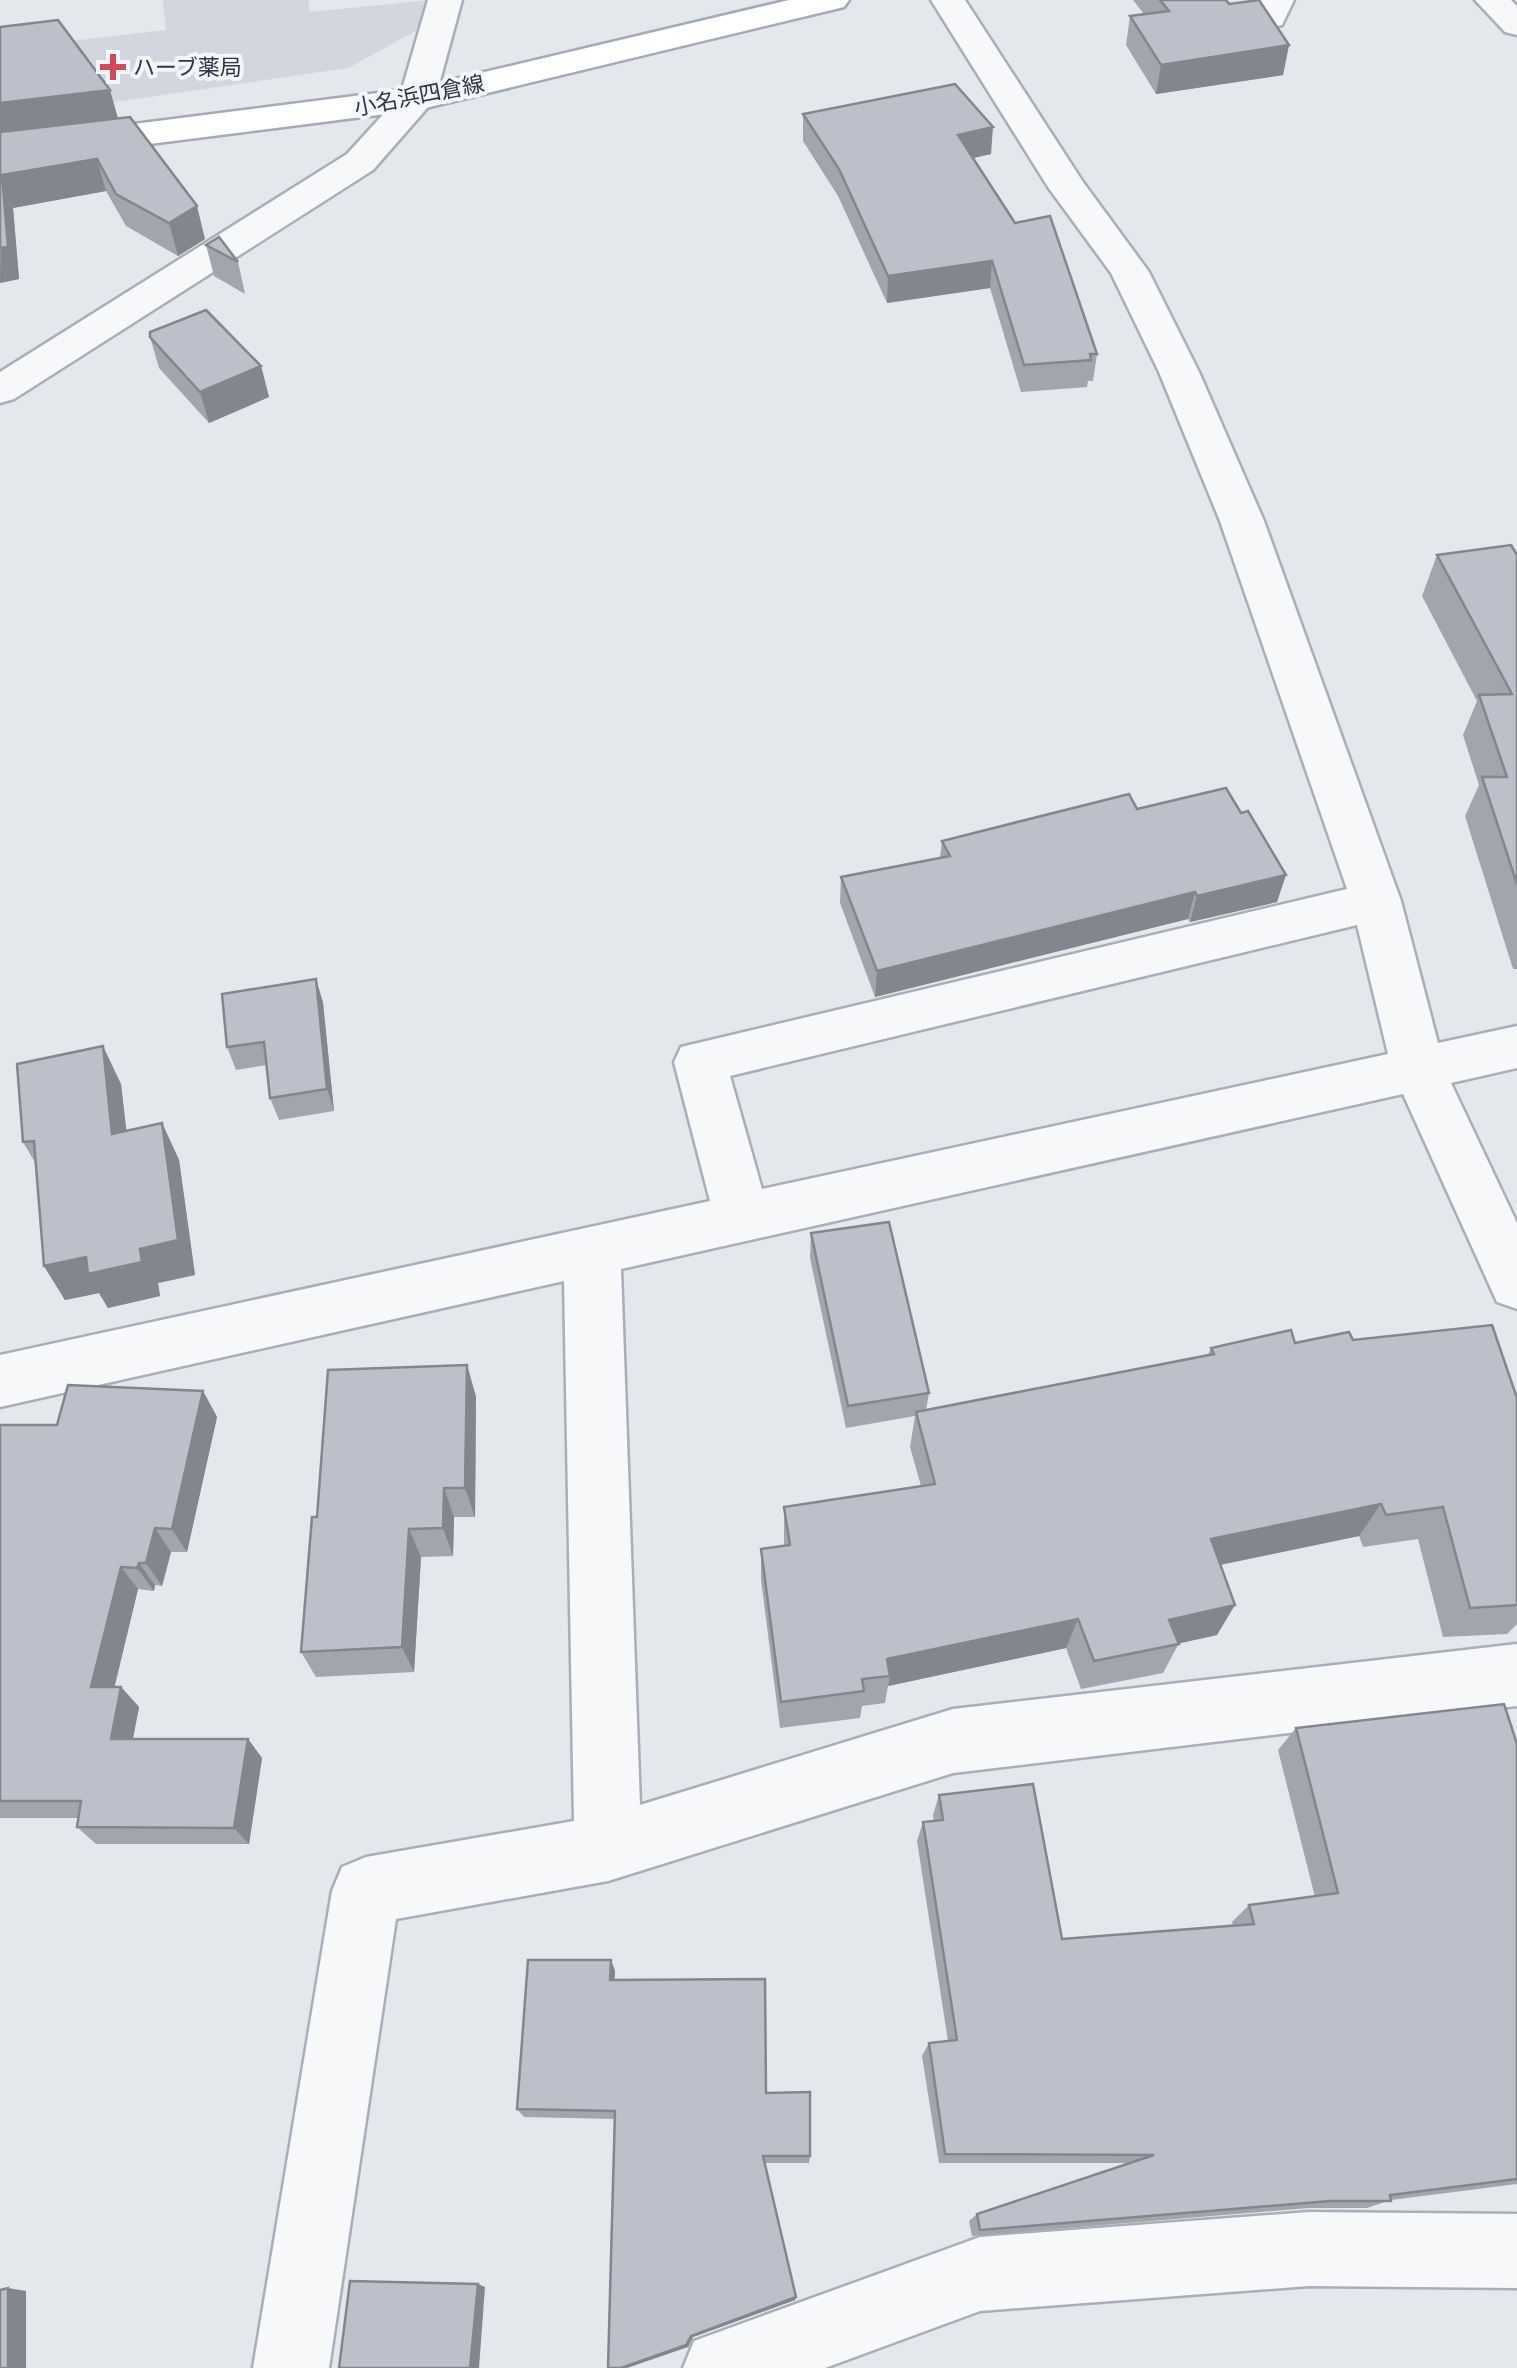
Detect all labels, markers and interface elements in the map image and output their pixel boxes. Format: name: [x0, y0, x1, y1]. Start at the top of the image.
place label: ハーブ薬局: [133, 54, 242, 80]
marker: ハーブ薬局: [102, 56, 124, 78]
street label: 小名浜四倉線: [352, 70, 486, 120]

